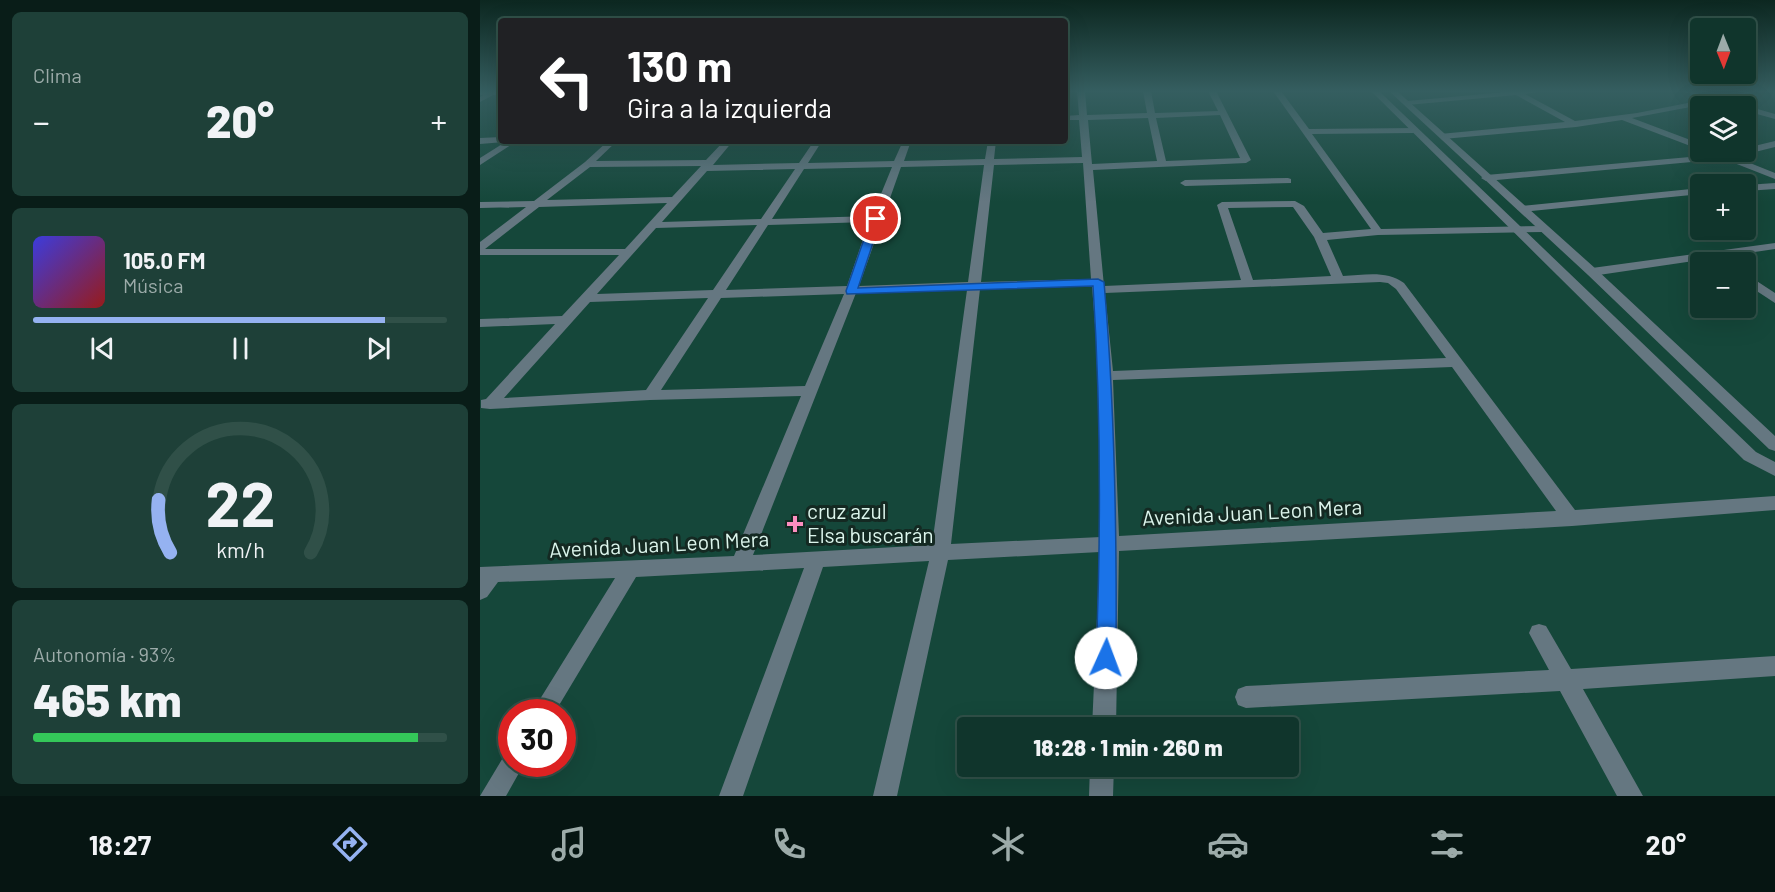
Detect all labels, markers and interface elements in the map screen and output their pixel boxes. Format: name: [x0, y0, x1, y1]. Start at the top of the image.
north arrow: [1690, 18, 1756, 84]
map controls: [1690, 18, 1756, 318]
text: 130 m: [627, 40, 732, 90]
icon: left: [528, 42, 606, 120]
text: Clima: [33, 63, 82, 87]
text: Gira a la izquierda: [627, 91, 832, 123]
text: 20°: [206, 93, 274, 147]
button: layers: [1690, 96, 1756, 162]
text: −: [33, 101, 50, 141]
text: +: [431, 101, 447, 141]
button: +: [1690, 174, 1756, 240]
pin: [850, 193, 901, 244]
icon: arrive: [859, 202, 892, 235]
text: 105.0 FM: [123, 247, 206, 273]
button: −: [1690, 252, 1756, 318]
text: Música: [123, 273, 183, 297]
icon: previous: [86, 332, 119, 365]
icon: pause: [224, 332, 257, 365]
icon: next: [362, 332, 395, 365]
text: 22: [205, 465, 275, 539]
street label: Avenida Juan Leon Mera: [1141, 493, 1363, 530]
place label: cruz azul Elsa buscarán: [807, 498, 934, 547]
marker: cruz azul Elsa buscarán: [788, 517, 802, 531]
street label: Avenida Juan Leon Mera: [548, 525, 770, 562]
text: km/h: [216, 537, 264, 562]
position arrow: [1074, 626, 1138, 690]
text: Autonomía · 93%: [33, 642, 176, 666]
text: 465 km: [33, 672, 182, 726]
speed limit sign: 30: [498, 699, 576, 777]
text: 18:28 · 1 min · 260 m: [1033, 734, 1223, 760]
icon: directions: [329, 823, 371, 865]
icon: music: [548, 823, 590, 865]
icon: phone: [768, 823, 810, 865]
icon: climate: [987, 823, 1029, 865]
icon: car: [1207, 823, 1249, 865]
icon: filters: [1426, 823, 1468, 865]
text: 18:27: [89, 828, 151, 860]
text: 20°: [1646, 828, 1686, 860]

